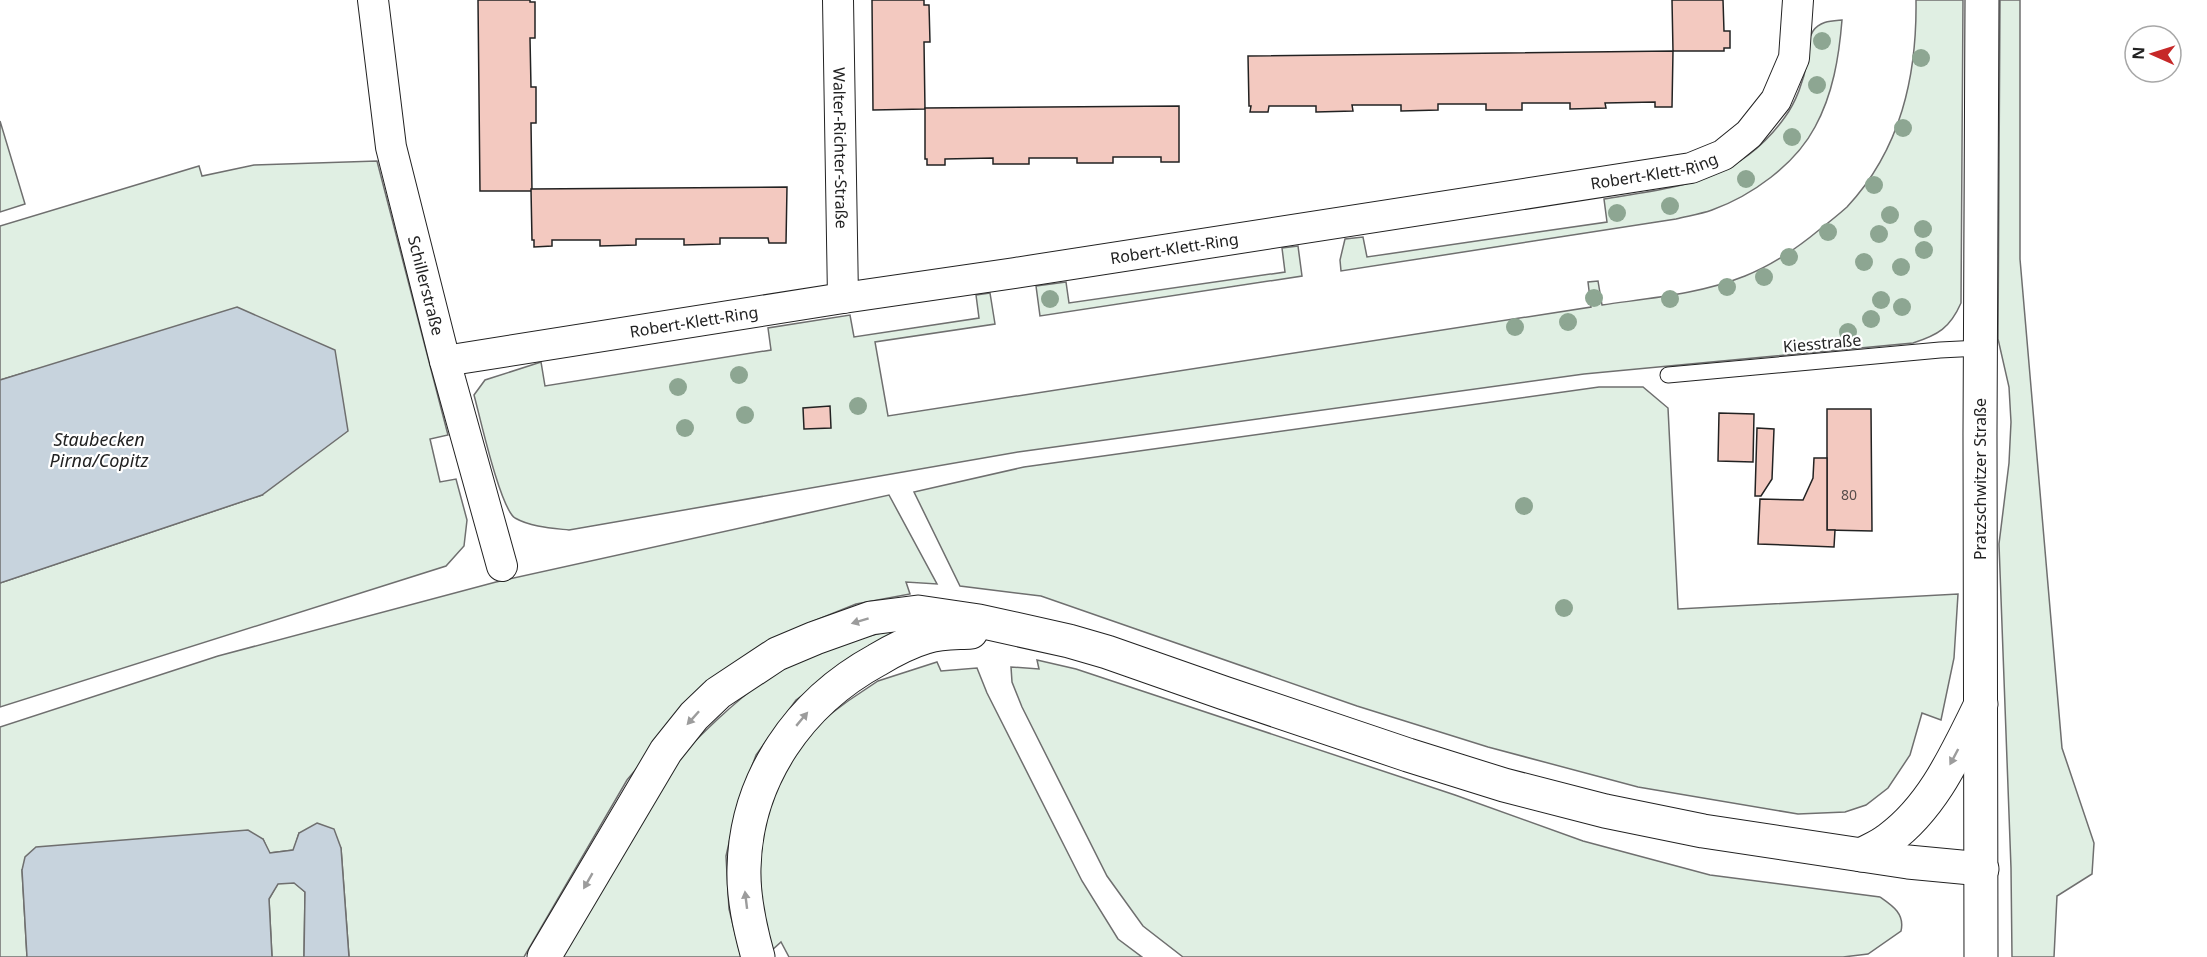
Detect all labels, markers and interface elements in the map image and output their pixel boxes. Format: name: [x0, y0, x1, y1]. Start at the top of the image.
north arrow: [2123, 24, 2183, 84]
text: N: [2127, 46, 2149, 60]
street label: Walter-Richter-Straße: [828, 67, 853, 229]
street label: Robert-Klett-Ring: [1589, 147, 1721, 194]
street label: Robert-Klett-Ring: [1109, 227, 1240, 269]
street label: Schillerstraße: [403, 233, 449, 338]
street label: Robert-Klett-Ring: [628, 301, 760, 343]
street label: Kiesstraße: [1782, 329, 1862, 357]
street label: Pratzschwitzer Straße: [1969, 398, 1991, 560]
water label: Staubecken Pirna/Copitz: [50, 427, 148, 472]
house number: 80: [1841, 485, 1857, 504]
one-way arrow: [851, 617, 869, 626]
one-way arrow: [687, 710, 700, 725]
one-way arrow: [795, 711, 808, 727]
one-way arrow: [1949, 748, 1959, 765]
one-way arrow: [584, 873, 594, 890]
one-way arrow: [741, 890, 751, 909]

